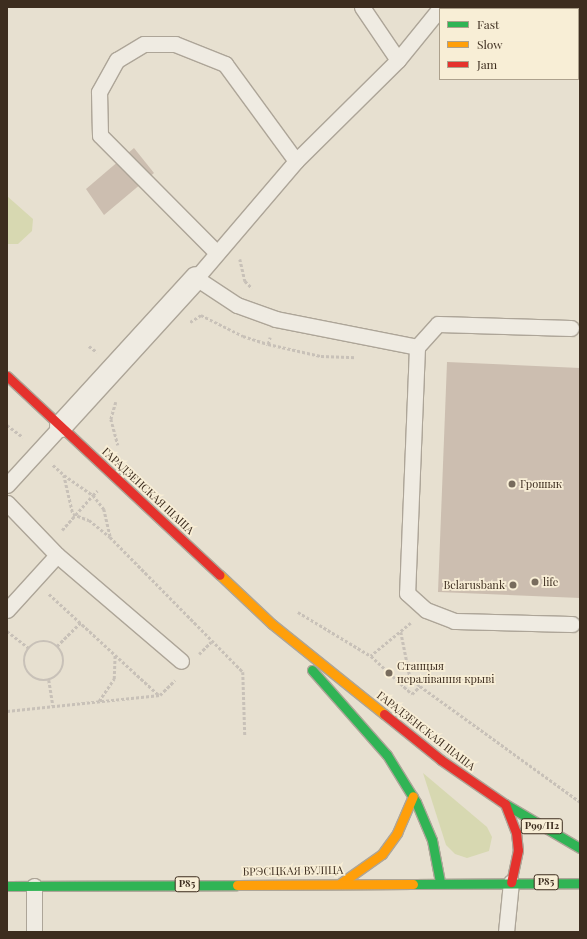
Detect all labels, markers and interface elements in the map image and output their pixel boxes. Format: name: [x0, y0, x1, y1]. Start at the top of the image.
legend: [439, 8, 579, 80]
text: Fast: [477, 16, 499, 32]
text: Slow: [477, 36, 503, 52]
text: Jam: [477, 56, 497, 72]
street label: ГАРАДЗЕНСКАЯ ШАША: [99, 445, 197, 537]
place label: Грошык: [520, 477, 562, 491]
marker: Грошык: [507, 479, 517, 489]
place label: life: [543, 575, 558, 589]
marker: life: [530, 577, 540, 587]
place label: Belarusbank: [443, 578, 505, 592]
marker: Belarusbank: [508, 580, 518, 590]
place label: Станцыя пералівання крыві: [397, 660, 494, 686]
marker: Станцыя пералівання крыві: [384, 668, 394, 678]
street label: ГАРАДЗЕНСКАЯ ШАША: [374, 689, 478, 773]
road number: Р99/П2: [520, 818, 564, 834]
street label: БРЭСЦКАЯ ВУЛІЦА: [243, 864, 343, 878]
road number: Р85: [533, 874, 559, 890]
road number: Р85: [174, 876, 200, 892]

